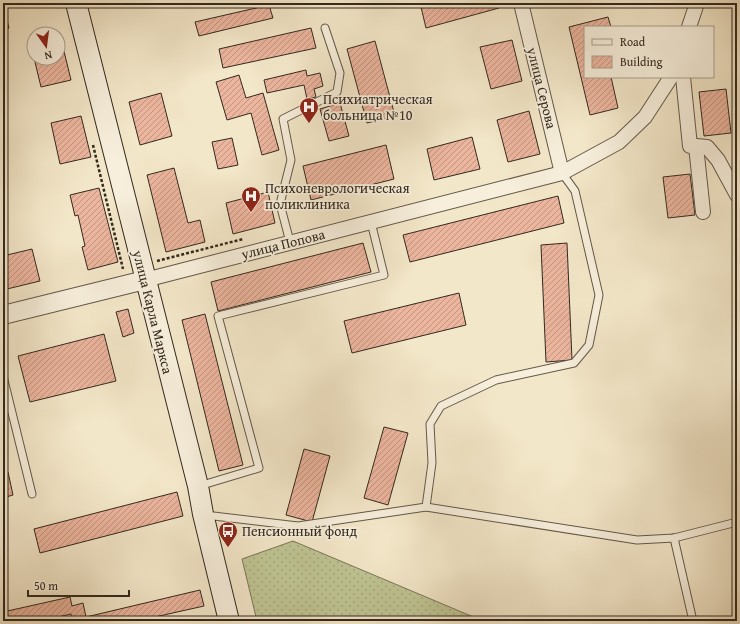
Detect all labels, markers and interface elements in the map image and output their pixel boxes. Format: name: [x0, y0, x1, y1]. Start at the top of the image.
north arrow: [26, 26, 66, 66]
legend: [584, 26, 714, 78]
text: Road: [620, 33, 646, 50]
street label: улица Серова: [522, 44, 562, 131]
text: N: [42, 47, 54, 65]
text: Building: [620, 53, 663, 70]
place label: Психиатрическая больница №10: [323, 89, 433, 125]
hospital icon: Психиатрическая больница №10: [298, 96, 320, 124]
place label: Психоневрологическая поликлиника: [265, 178, 410, 214]
hospital icon: Психоневрологическая поликлиника: [240, 185, 262, 213]
street label: улица Попова: [238, 224, 327, 264]
street label: улица Карла Маркса: [128, 247, 178, 376]
bus stop icon: Пенсионный фонд: [217, 520, 239, 548]
place label: Пенсионный фонд: [242, 521, 357, 541]
scale bar: [28, 572, 129, 598]
text: 50 m: [34, 577, 58, 594]

